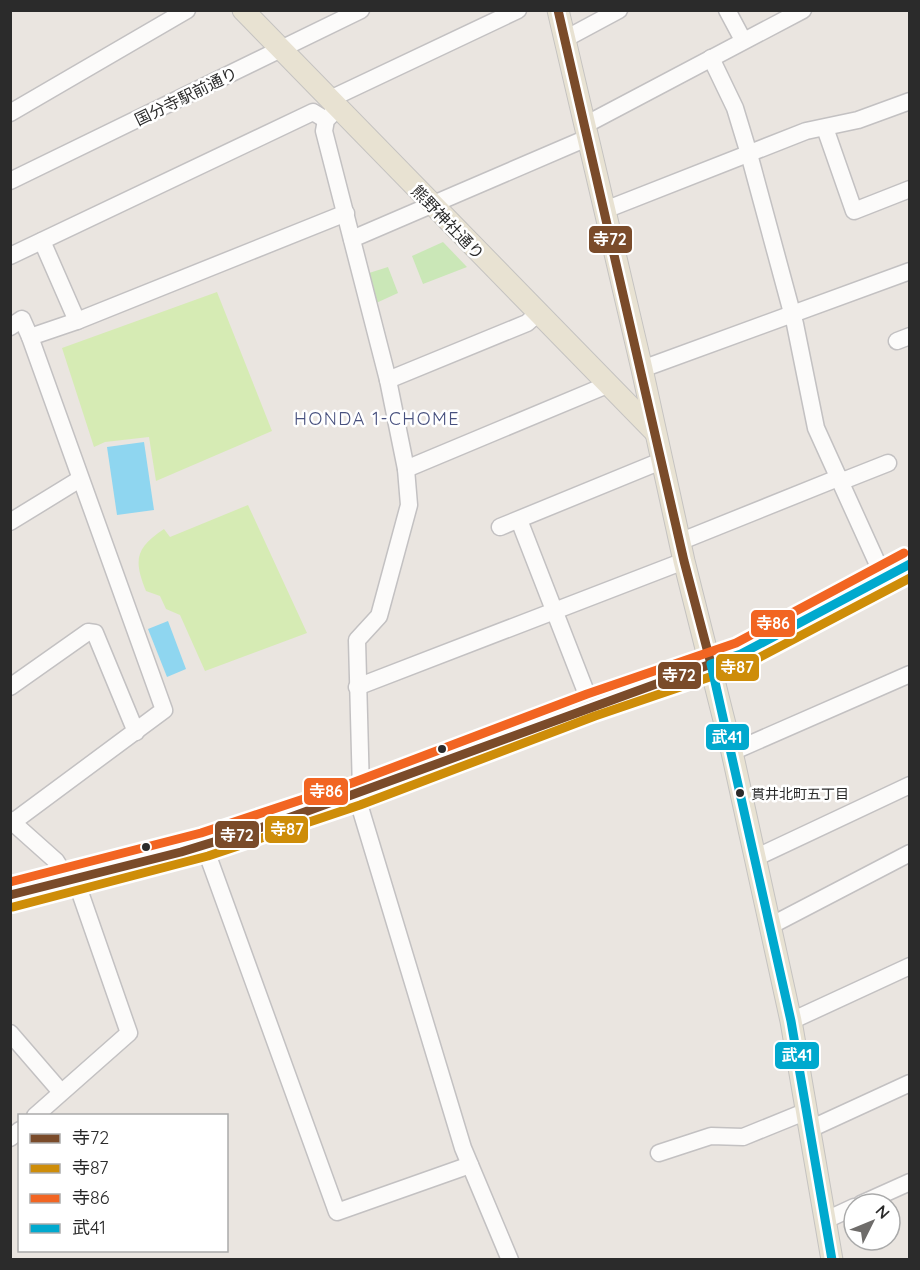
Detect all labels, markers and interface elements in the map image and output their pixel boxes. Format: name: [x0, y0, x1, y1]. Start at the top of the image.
street label: 国分寺駅前通り: [131, 62, 241, 130]
street label: 熊野神社通り: [407, 181, 489, 263]
line badge: 寺72: [588, 225, 633, 254]
text: 寺72: [593, 229, 627, 249]
district label: HONDA 1-CHOME: [294, 407, 460, 430]
line badge: 寺86: [750, 609, 796, 638]
text: 寺86: [756, 613, 790, 633]
line badge: 寺87: [715, 653, 760, 682]
text: 寺87: [720, 657, 754, 677]
line badge: 寺72: [657, 661, 702, 690]
text: 寺72: [662, 665, 696, 685]
line badge: 武41: [705, 723, 750, 751]
text: 武41: [711, 727, 743, 747]
unlabelled marker: [436, 743, 448, 755]
line badge: 寺86: [303, 777, 349, 806]
text: 寺86: [309, 781, 343, 801]
place label: 貫井北町五丁目: [751, 785, 849, 803]
marker: 貫井北町五丁目: [734, 787, 746, 799]
line badge: 寺87: [264, 815, 309, 844]
text: 寺87: [270, 819, 304, 839]
line badge: 寺72: [214, 820, 260, 849]
text: 寺72: [220, 825, 254, 845]
unlabelled marker: [140, 841, 152, 853]
line badge: 武41: [774, 1041, 820, 1070]
text: 武41: [781, 1045, 813, 1065]
legend: [18, 1114, 228, 1252]
text: 寺72: [72, 1126, 109, 1149]
text: 寺87: [72, 1156, 108, 1179]
text: 寺86: [72, 1186, 110, 1209]
north arrow: [842, 1192, 902, 1252]
text: N: [872, 1201, 894, 1223]
text: 武41: [72, 1216, 106, 1239]

